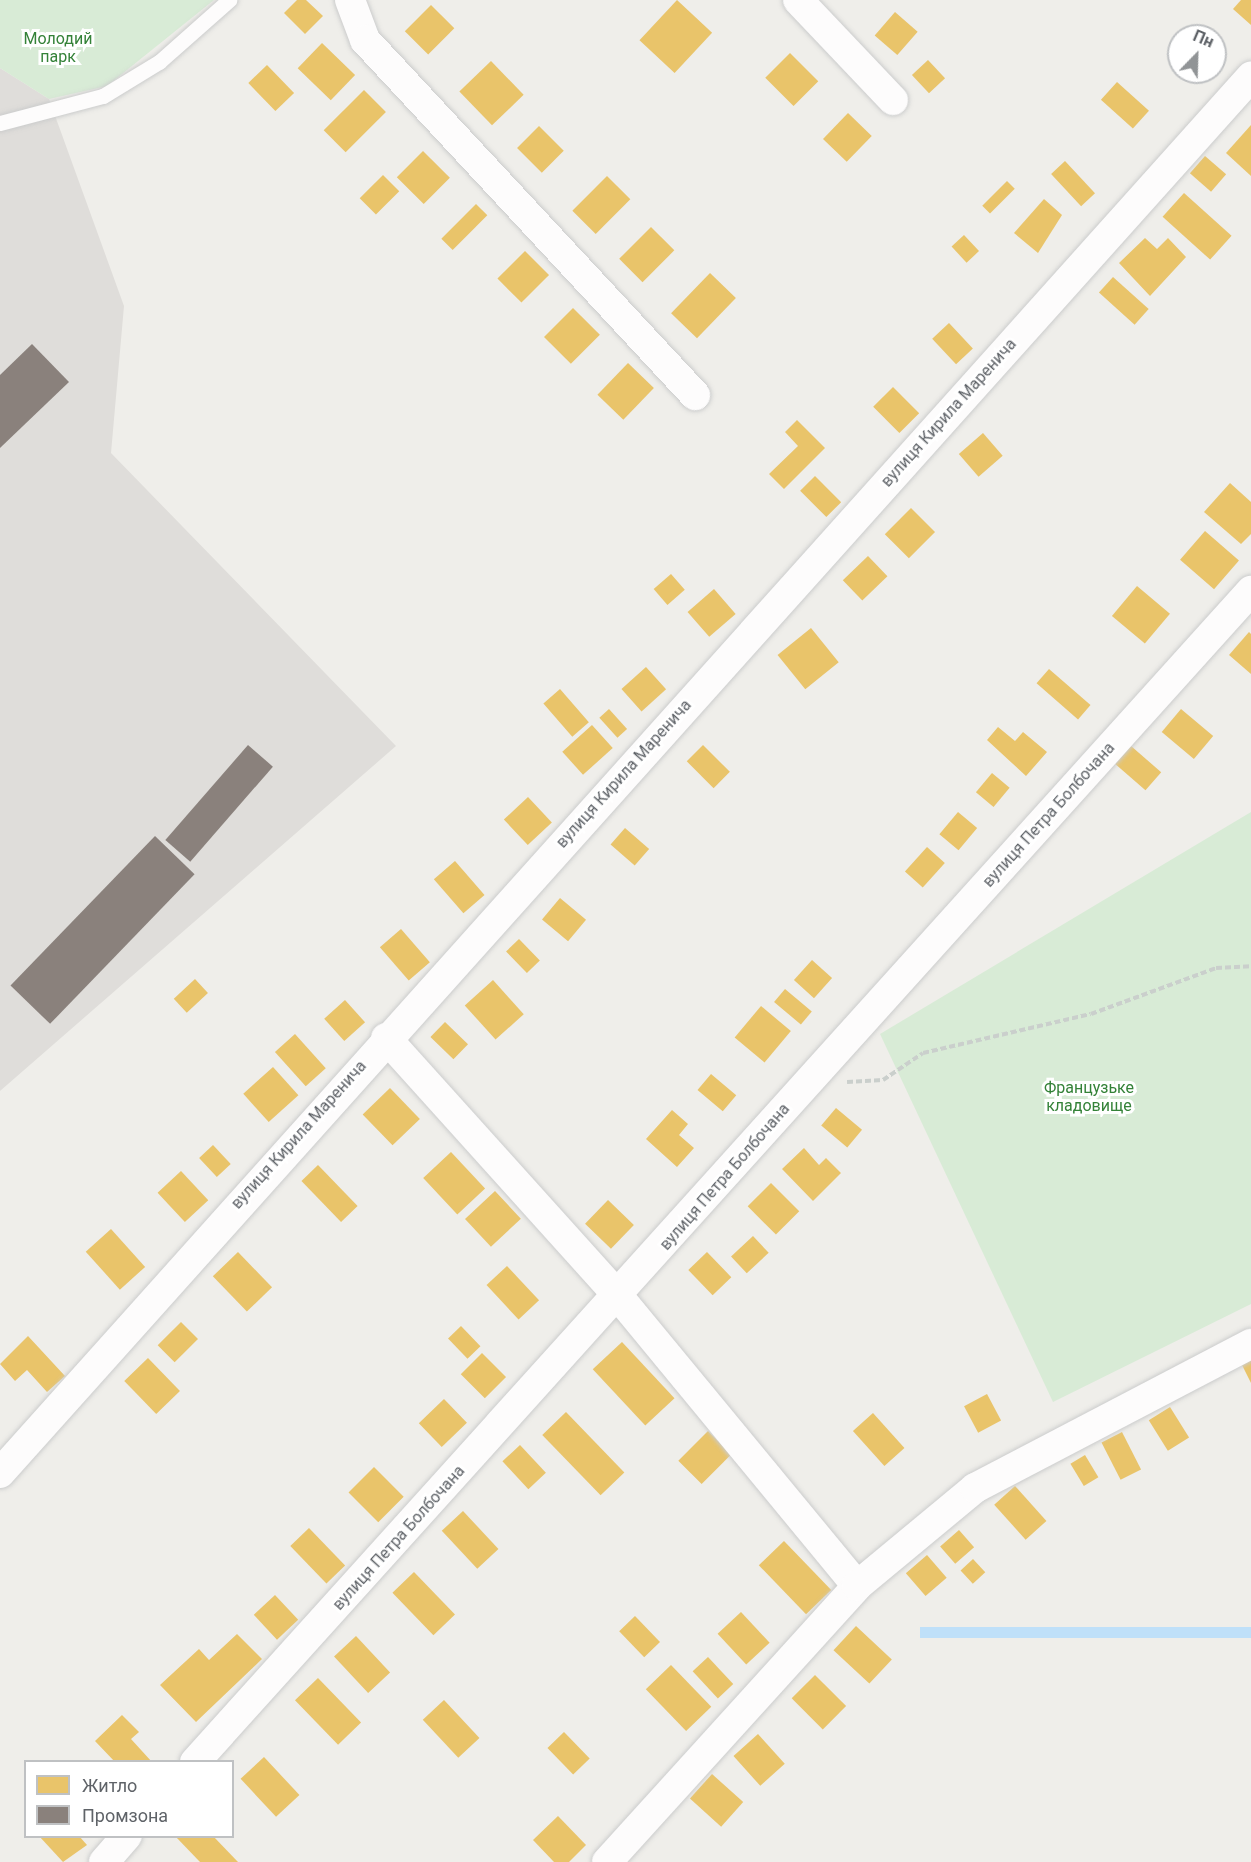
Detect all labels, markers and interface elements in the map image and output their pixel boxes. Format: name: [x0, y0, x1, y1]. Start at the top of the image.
north arrow: [1167, 24, 1227, 84]
text: Пн: [1190, 26, 1217, 52]
park label: Молодий парк: [24, 29, 92, 67]
street label: вулиця Кирила Маренича: [877, 335, 1021, 491]
street label: вулиця Кирила Маренича: [552, 696, 696, 852]
street label: вулиця Петра Болбочана: [979, 739, 1119, 891]
street label: вулиця Кирила Маренича: [227, 1057, 371, 1213]
park label: Французьке кладовище: [1044, 1078, 1134, 1116]
street label: вулиця Петра Болбочана: [656, 1100, 794, 1254]
street label: вулиця Петра Болбочана: [329, 1462, 469, 1614]
legend: [24, 1760, 234, 1838]
text: Житло: [82, 1775, 137, 1796]
text: Промзона: [82, 1805, 168, 1826]

